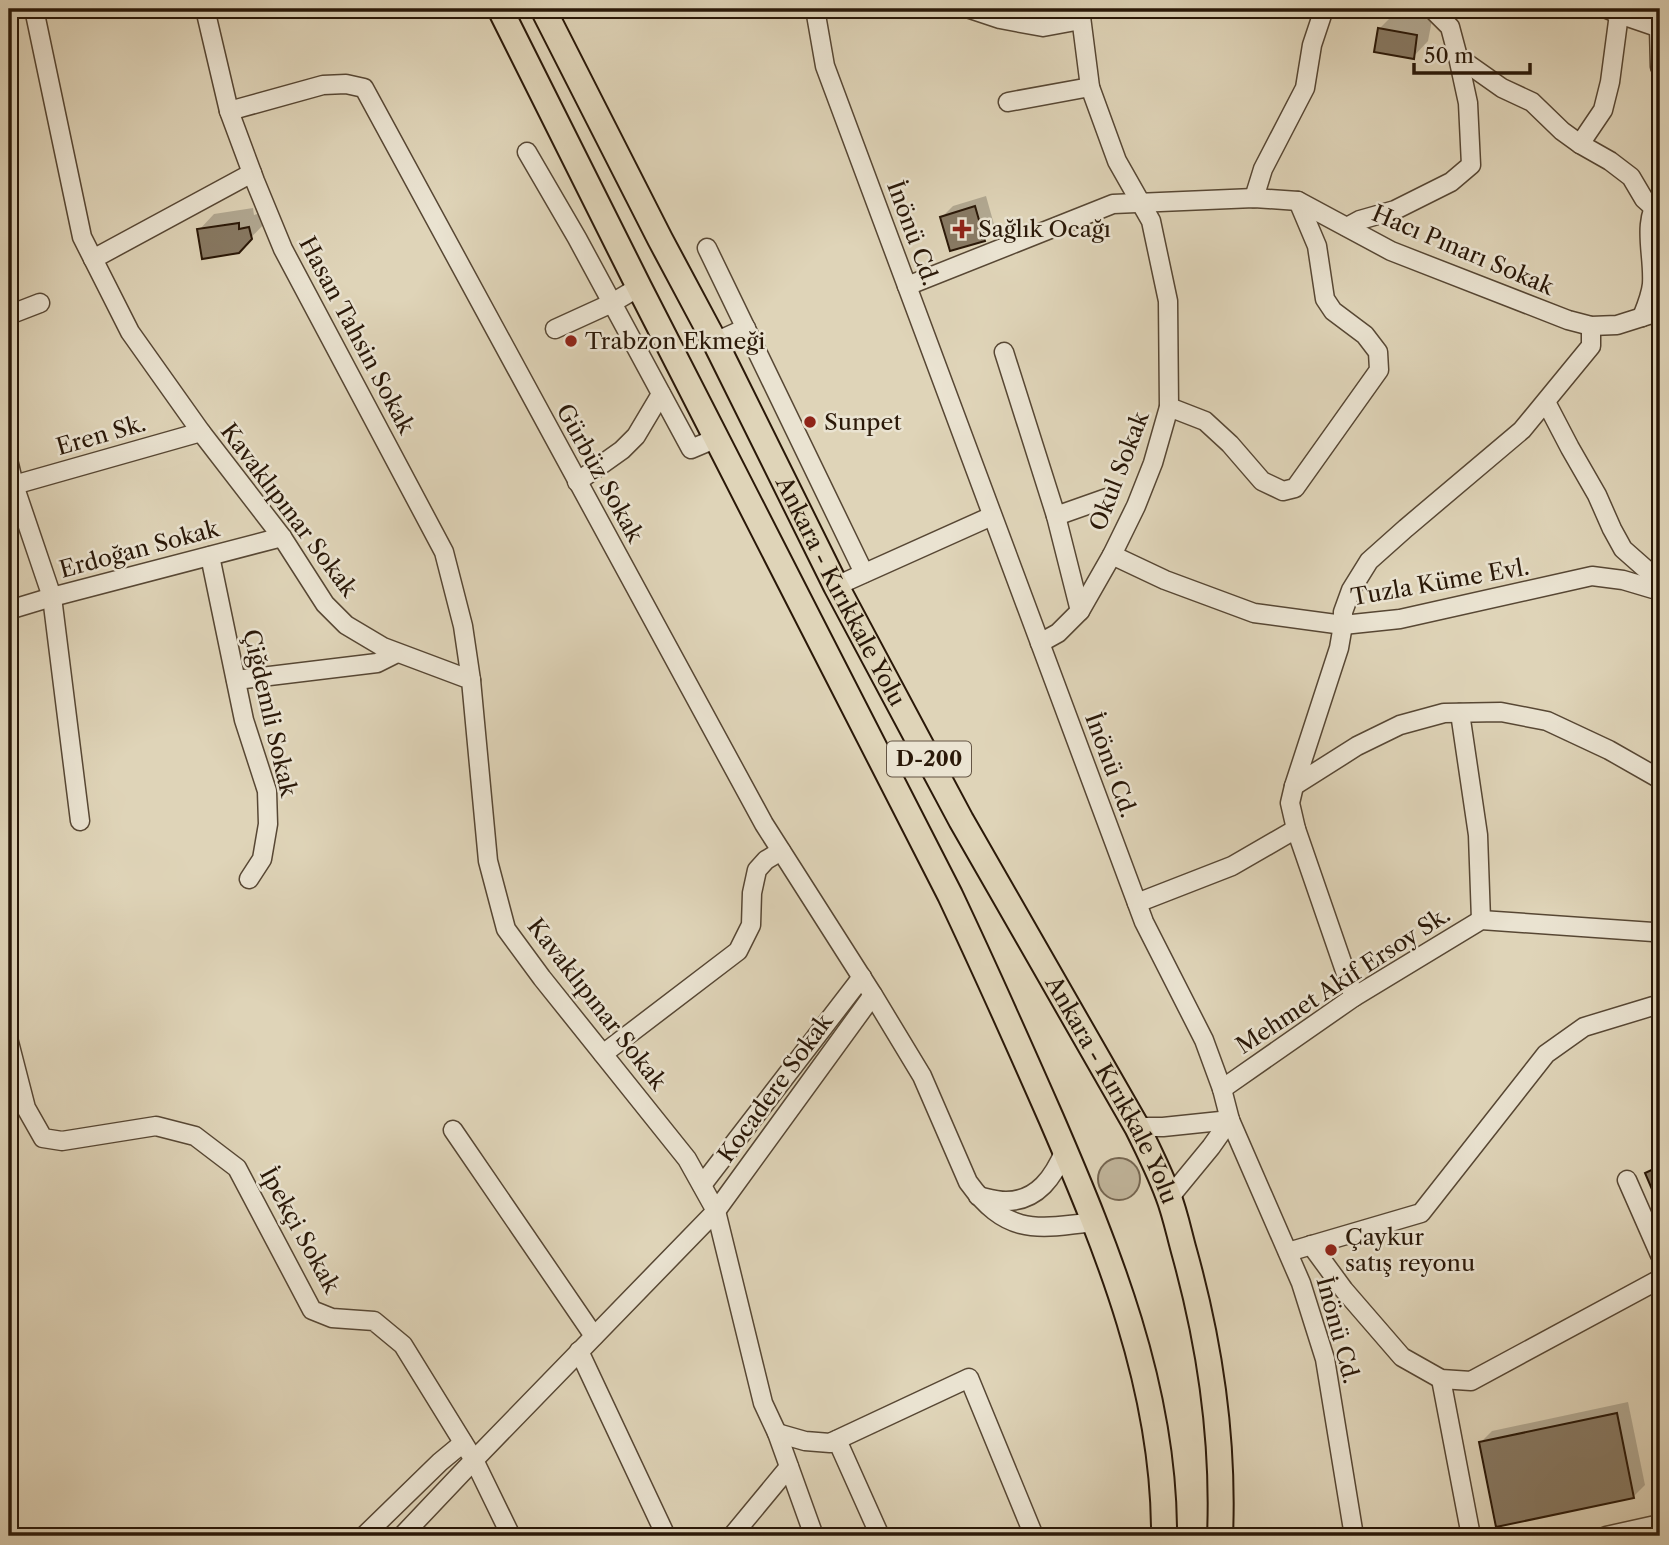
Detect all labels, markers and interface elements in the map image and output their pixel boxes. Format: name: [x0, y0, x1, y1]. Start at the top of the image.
scale bar: [1414, 32, 1529, 76]
text: 50 m: [1424, 43, 1474, 68]
street label: İnönü Cd.: [881, 177, 945, 289]
street label: Hacı Pınarı Sokak: [1368, 199, 1560, 302]
place label: Sağlık Ocağı: [978, 215, 1111, 243]
marker: Sağlık Ocağı: [952, 219, 972, 239]
street label: Hasan Tahsin Sokak: [293, 232, 422, 440]
place label: Trabzon Ekmeği: [585, 327, 765, 355]
marker: Trabzon Ekmeği: [563, 333, 579, 349]
street label: Gürbüz Sokak: [550, 399, 650, 549]
street label: Okul Sokak: [1083, 406, 1155, 535]
place label: Sunpet: [824, 408, 902, 436]
street label: Eren Sk.: [53, 409, 149, 461]
marker: Sunpet: [802, 414, 818, 430]
street label: Kavaklıpınar Sokak: [215, 418, 364, 604]
street label: Ankara - Kırıkkale Yolu: [770, 471, 911, 711]
street label: Erdoğan Sokak: [56, 514, 223, 584]
street label: Tuzla Küme Evl.: [1349, 553, 1531, 611]
street label: Çiğdemli Sokak: [237, 627, 303, 801]
street label: İnönü Cd.: [1079, 709, 1143, 821]
road number: D-200: [887, 742, 971, 776]
street label: Mehmet Akif Ersoy Sk.: [1231, 900, 1455, 1060]
street label: Kavaklıpınar Sokak: [521, 913, 674, 1097]
street label: Ankara - Kırıkkale Yolu: [1039, 970, 1184, 1208]
street label: Kocadere Sokak: [712, 1007, 839, 1168]
street label: İpekçi Sokak: [254, 1162, 347, 1299]
place label: Çaykur satış reyonu: [1345, 1223, 1475, 1277]
marker: Çaykur satış reyonu: [1323, 1242, 1339, 1258]
street label: İnönü Cd.: [1310, 1274, 1366, 1386]

